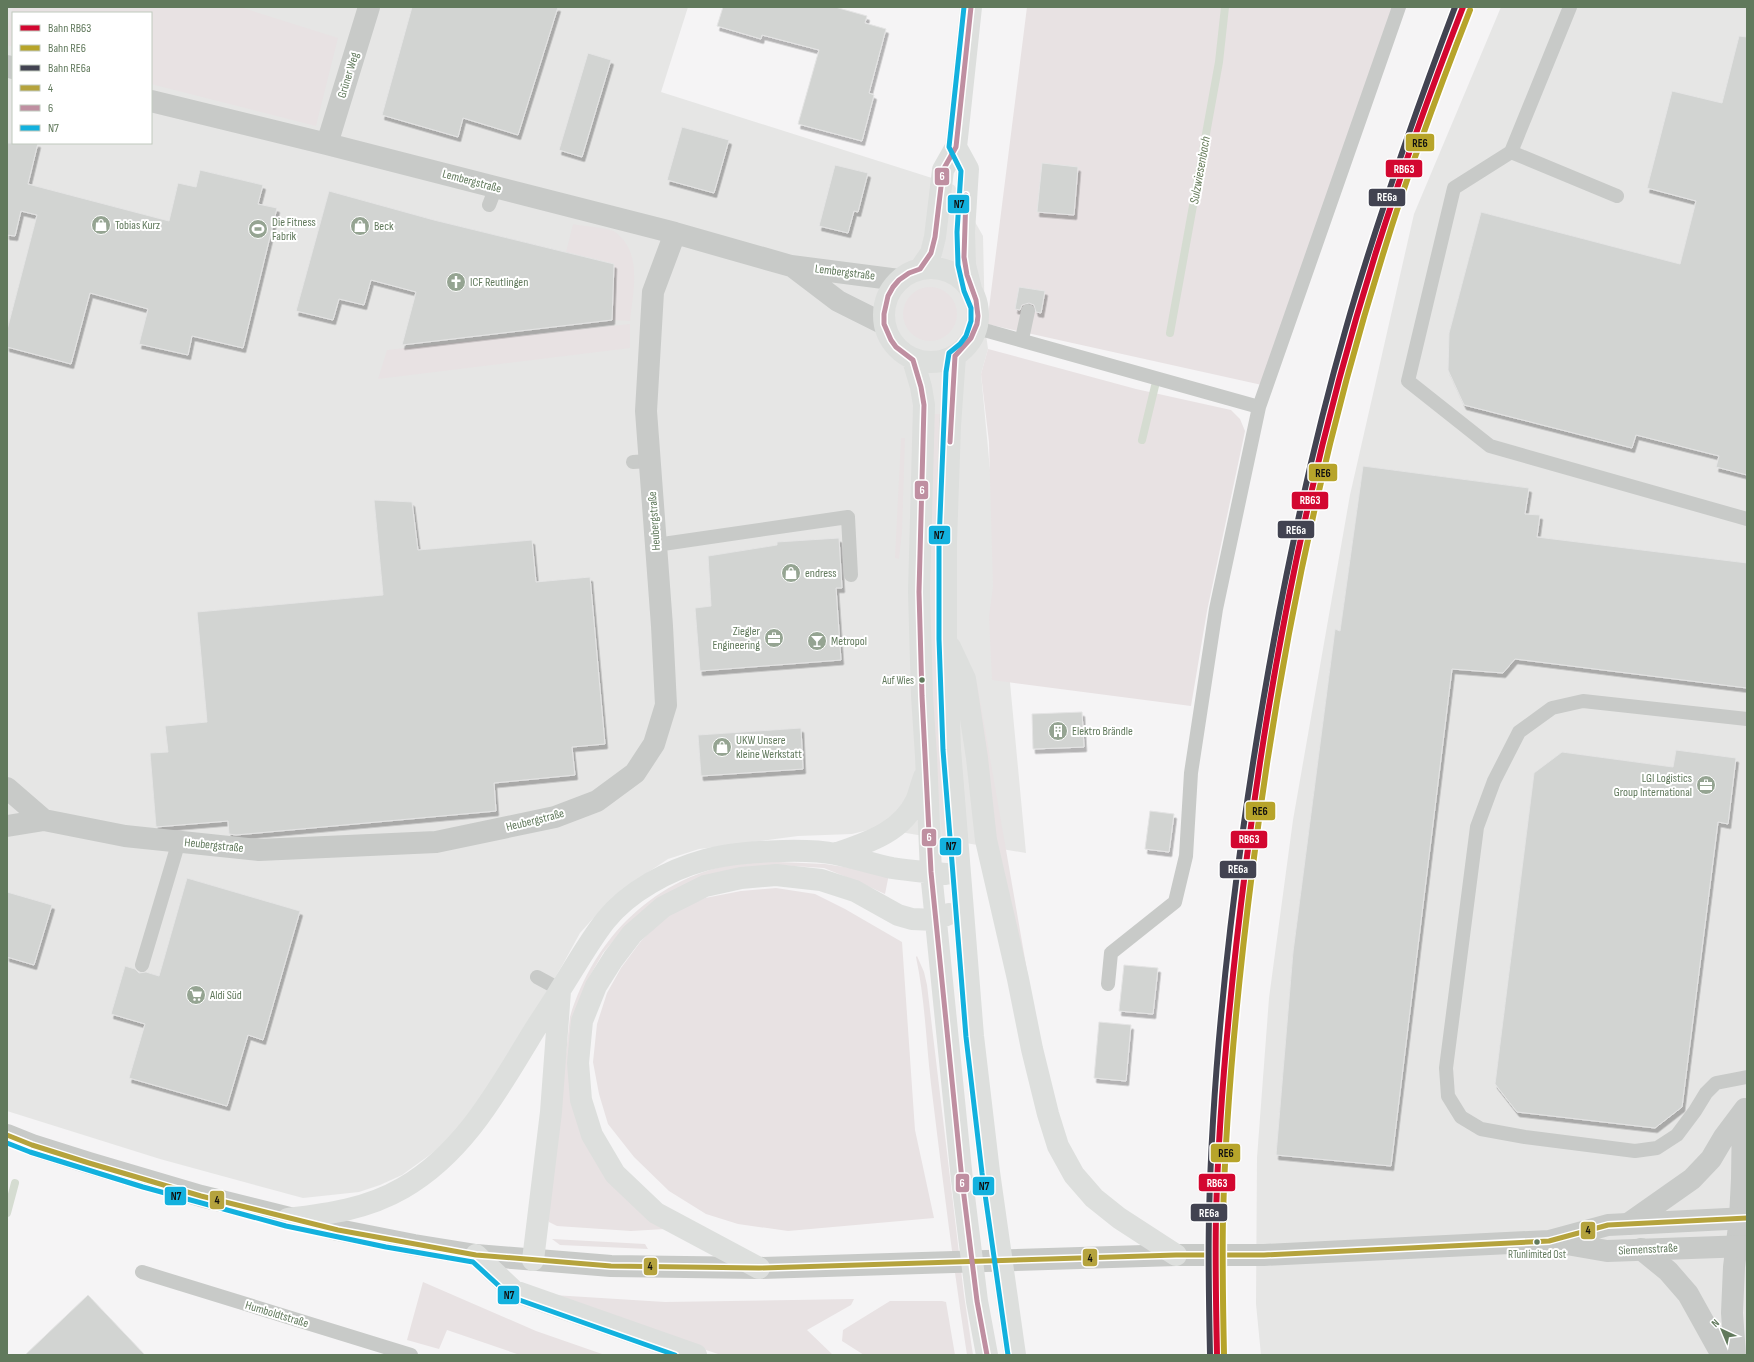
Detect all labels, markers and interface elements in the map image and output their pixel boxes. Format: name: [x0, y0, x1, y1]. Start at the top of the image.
legend: [12, 12, 152, 144]
text: Bahn RB63: [48, 21, 91, 36]
text: Bahn RE6: [48, 41, 86, 56]
street label: Grüner Weg: [334, 50, 363, 100]
text: Bahn RE6a: [48, 61, 91, 76]
text: 4: [48, 81, 53, 96]
text: 6: [48, 101, 53, 116]
text: N7: [48, 121, 59, 136]
line badge: RE6: [1405, 133, 1435, 152]
water label: Sulzwiesenbach: [1186, 135, 1214, 205]
text: RE6: [1412, 137, 1428, 150]
line badge: RB63: [1385, 159, 1423, 178]
text: RB63: [1394, 163, 1414, 176]
street label: Lembergstraße: [441, 166, 503, 197]
line badge: 6: [934, 167, 950, 186]
text: 6: [939, 170, 945, 183]
line badge: RE6a: [1368, 188, 1406, 207]
text: RE6a: [1377, 191, 1397, 204]
line badge: N7: [947, 194, 970, 214]
text: N7: [954, 198, 965, 211]
shop icon: Tobias Kurz: [90, 214, 112, 236]
place label: Die Fitness Fabrik: [272, 215, 316, 244]
shop icon: Beck: [349, 215, 371, 237]
place label: Tobias Kurz: [115, 218, 161, 233]
sports icon: Die Fitness Fabrik: [247, 218, 269, 240]
place label: Beck: [374, 219, 394, 234]
street label: Lembergstraße: [814, 261, 876, 284]
church icon: ICF Reutlingen: [445, 271, 467, 293]
place label: ICF Reutlingen: [470, 275, 528, 290]
line badge: RE6: [1308, 463, 1338, 482]
text: RE6: [1315, 467, 1331, 480]
line badge: 6: [914, 480, 929, 500]
text: 6: [919, 484, 925, 497]
street label: Heubergstraße: [645, 491, 664, 551]
line badge: RB63: [1291, 491, 1329, 510]
text: RB63: [1300, 494, 1320, 507]
line badge: RE6a: [1277, 520, 1315, 539]
text: RE6a: [1286, 524, 1306, 537]
line badge: N7: [928, 525, 951, 545]
text: N7: [934, 529, 945, 542]
shop icon: endress: [780, 562, 802, 584]
place label: endress: [805, 566, 837, 581]
place label: Ziegler Engineering: [713, 624, 761, 653]
office icon: Ziegler Engineering: [763, 627, 785, 649]
bar icon: Metropol: [806, 630, 828, 652]
place label: Metropol: [831, 634, 867, 649]
place label: Auf Wies: [881, 674, 914, 687]
marker: Auf Wies: [917, 675, 927, 685]
building icon: Elektro Brändle: [1047, 720, 1069, 742]
place label: Elektro Brändle: [1072, 724, 1133, 739]
place label: UKW Unsere kleine Werkstatt: [736, 733, 802, 762]
shop icon: UKW Unsere kleine Werkstatt: [711, 736, 733, 758]
place label: LGI Logistics Group International: [1614, 771, 1692, 800]
office icon: LGI Logistics Group International: [1695, 774, 1717, 796]
line badge: RE6: [1245, 801, 1276, 821]
text: RE6: [1252, 805, 1268, 818]
street label: Heubergstraße: [505, 806, 566, 835]
line badge: 6: [921, 828, 937, 847]
line badge: RB63: [1230, 830, 1268, 849]
text: 6: [926, 831, 932, 844]
text: RB63: [1239, 833, 1259, 846]
street label: Heubergstraße: [184, 835, 244, 856]
line badge: N7: [939, 837, 962, 856]
text: N7: [946, 840, 957, 853]
line badge: RE6a: [1219, 860, 1257, 879]
text: RE6a: [1228, 863, 1248, 876]
supermarket icon: Aldi Süd: [185, 984, 207, 1006]
place label: Aldi Süd: [209, 988, 242, 1003]
line badge: RE6: [1210, 1143, 1241, 1163]
text: RE6: [1218, 1147, 1234, 1160]
line badge: 6: [955, 1173, 970, 1193]
line badge: RB63: [1198, 1173, 1236, 1192]
line badge: N7: [972, 1176, 995, 1196]
text: 6: [959, 1177, 965, 1190]
text: RB63: [1207, 1177, 1227, 1190]
text: N7: [979, 1180, 990, 1193]
line badge: N7: [164, 1186, 187, 1206]
text: N7: [171, 1190, 182, 1203]
line badge: 4: [209, 1190, 225, 1210]
text: 4: [214, 1194, 220, 1207]
line badge: RE6a: [1190, 1203, 1228, 1222]
text: RE6a: [1199, 1207, 1219, 1220]
line badge: 4: [1580, 1221, 1596, 1240]
text: 4: [1585, 1224, 1591, 1237]
marker: RTunlimited Ost: [1532, 1237, 1542, 1247]
street label: Siemensstraße: [1618, 1240, 1678, 1259]
line badge: 4: [1082, 1248, 1098, 1267]
place label: RTunlimited Ost: [1508, 1248, 1567, 1261]
text: 4: [1087, 1252, 1093, 1265]
line badge: 4: [643, 1257, 658, 1276]
text: 4: [647, 1260, 653, 1273]
line badge: N7: [497, 1285, 520, 1305]
text: N7: [504, 1289, 515, 1302]
street label: Humboldtstraße: [243, 1298, 310, 1331]
north arrow: [1702, 1310, 1742, 1350]
text: N: [1709, 1316, 1722, 1330]

